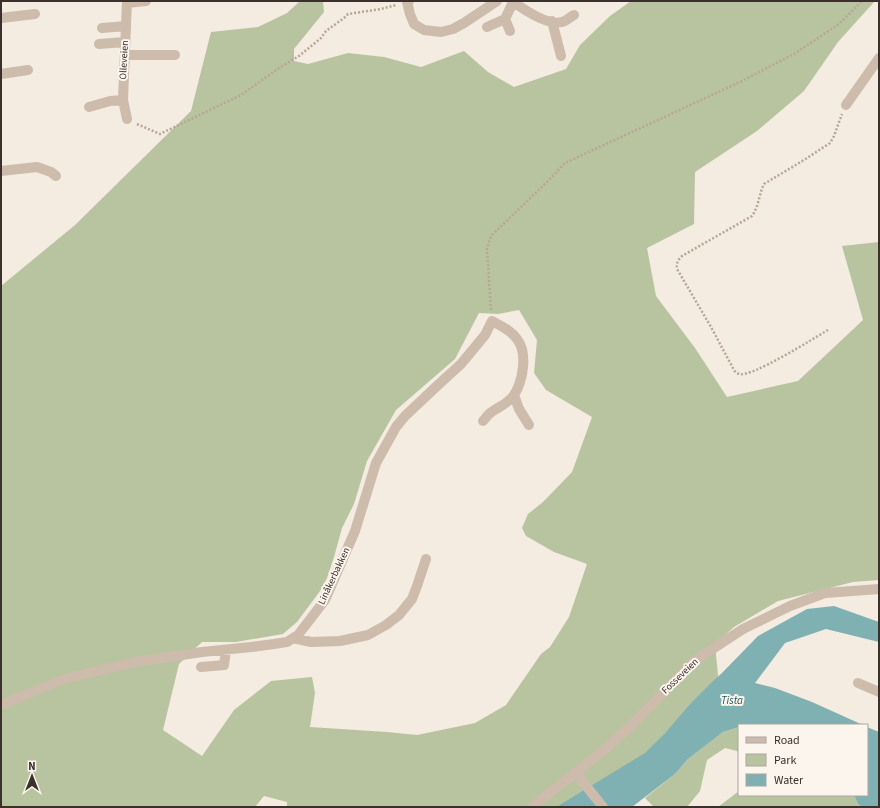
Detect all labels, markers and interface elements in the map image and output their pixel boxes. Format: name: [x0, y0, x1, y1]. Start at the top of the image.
street label: Olleveien: [116, 40, 132, 80]
street label: Linåkerbakken: [315, 545, 353, 607]
street label: Fosseveien: [659, 655, 701, 697]
water label: Tista: [721, 693, 743, 708]
legend: [738, 724, 868, 796]
text: Road: [774, 732, 800, 749]
text: Park: [774, 752, 796, 769]
north arrow: [12, 756, 52, 796]
text: N: [28, 759, 36, 774]
text: Water: [774, 772, 804, 789]

